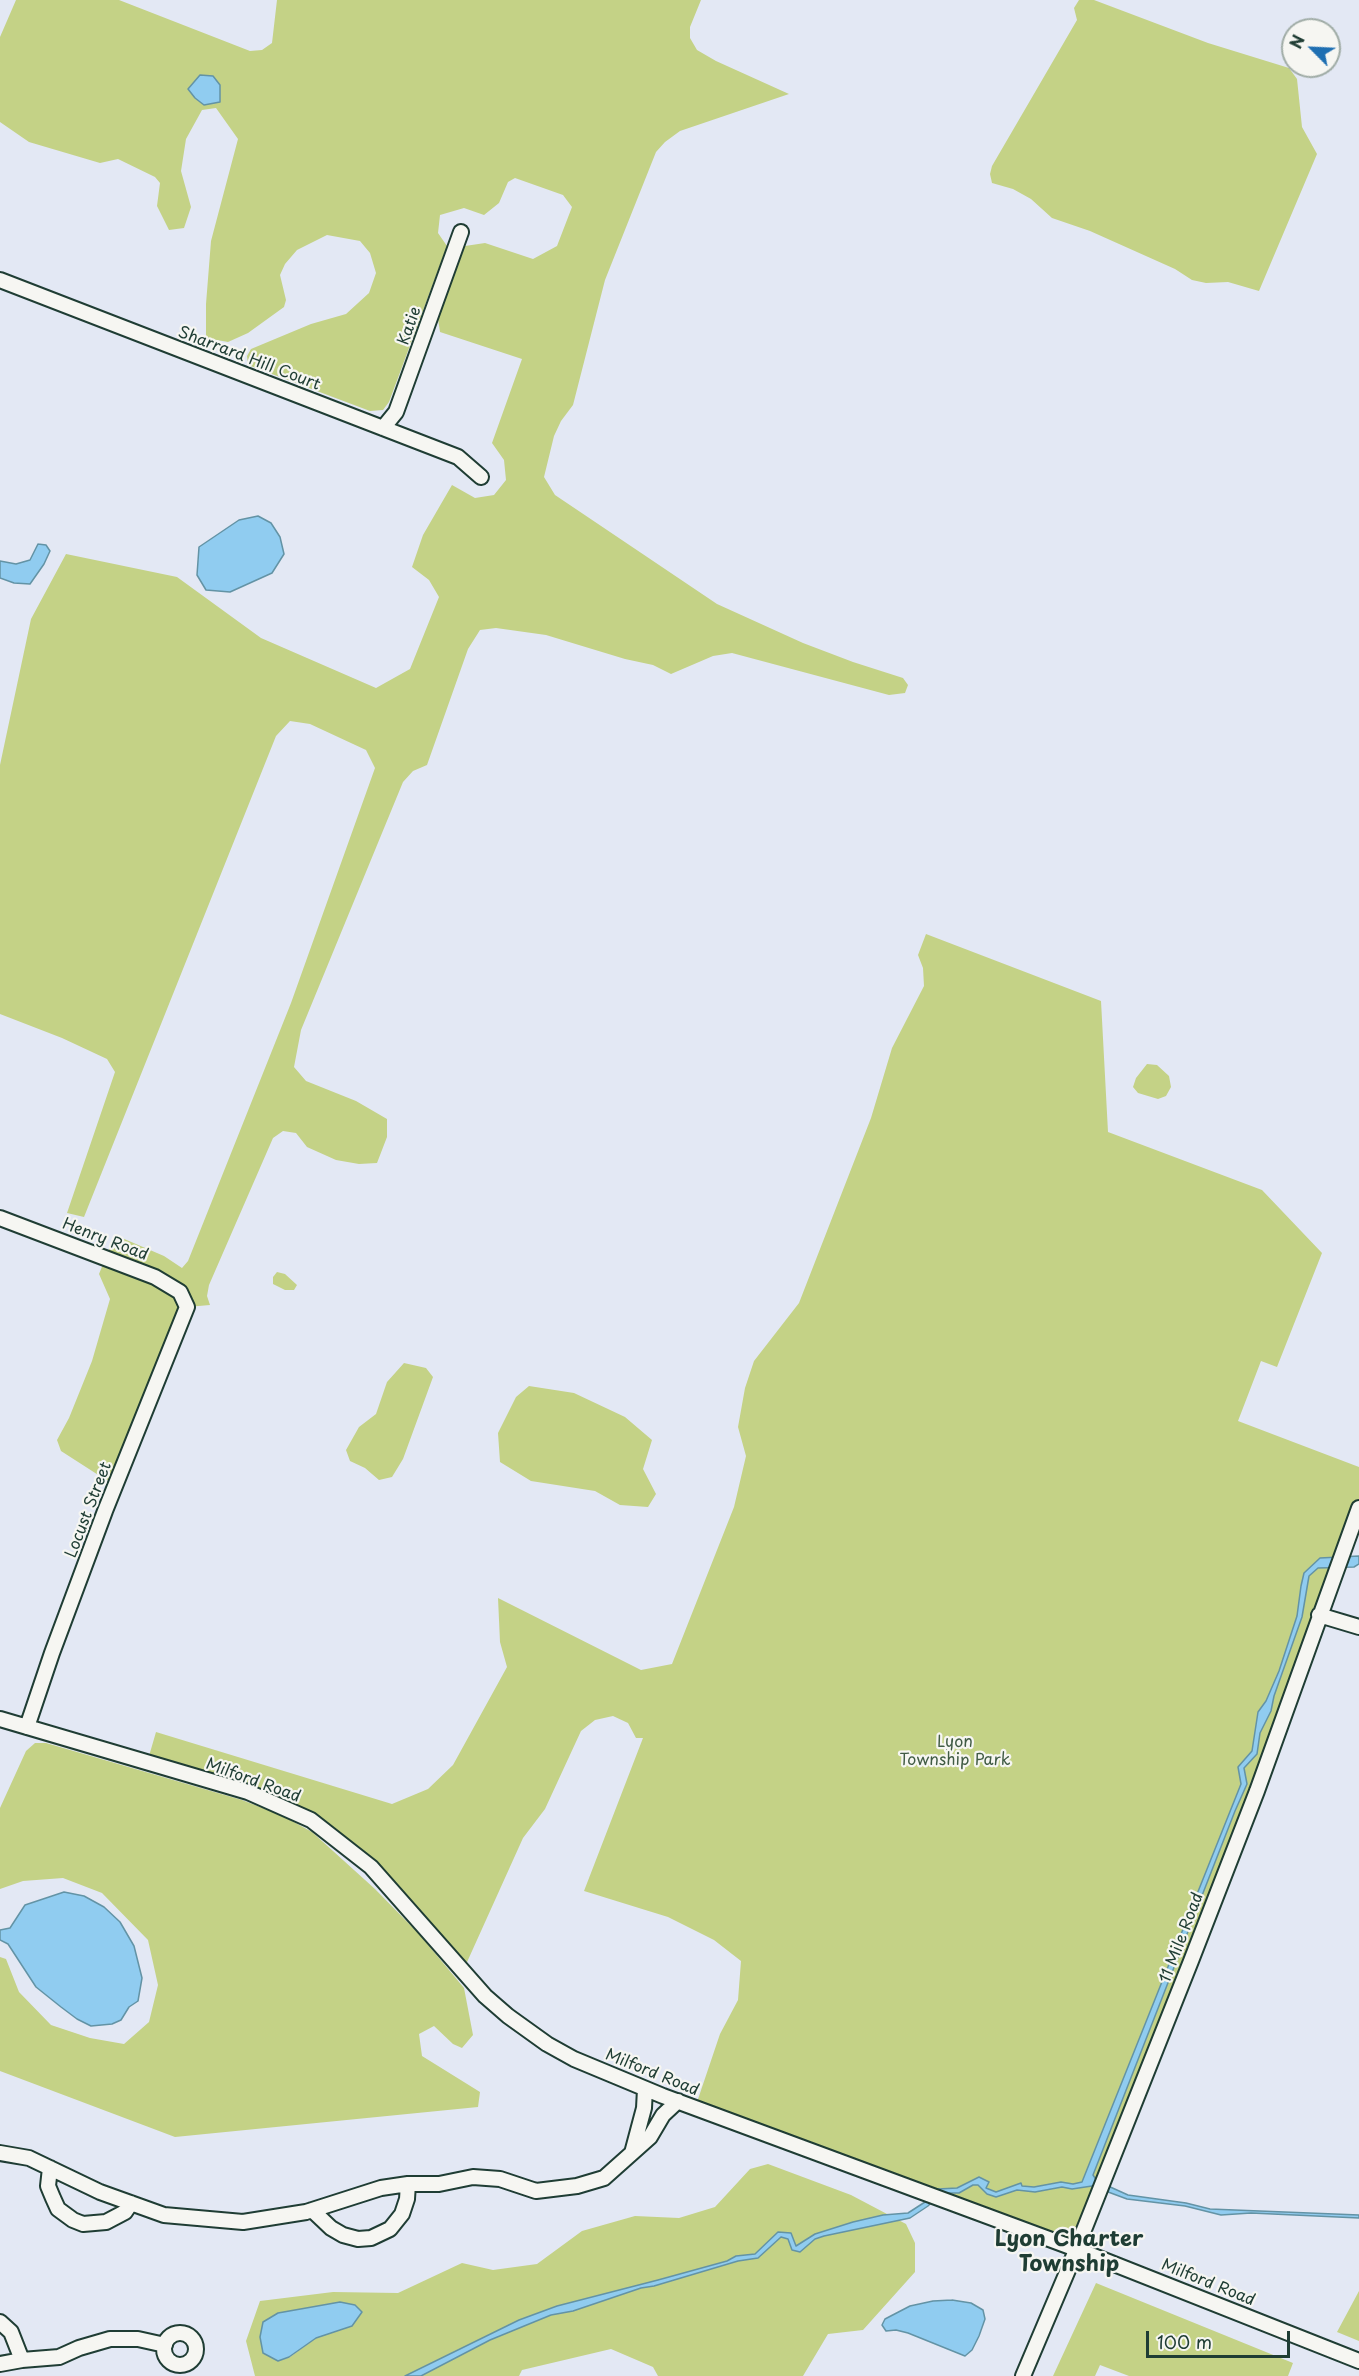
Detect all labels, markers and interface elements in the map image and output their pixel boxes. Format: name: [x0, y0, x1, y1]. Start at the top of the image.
north arrow: [1281, 18, 1341, 78]
text: N: [1283, 31, 1310, 52]
street label: Katie: [394, 304, 426, 348]
street label: Sharrard Hill Court: [175, 323, 323, 395]
street label: Henry Road: [59, 1215, 151, 1265]
street label: Locust Street: [62, 1459, 116, 1561]
park label: Lyon Township Park: [900, 1733, 1010, 1771]
street label: Milford Road: [203, 1755, 303, 1807]
street label: 11 Mile Road: [1156, 1890, 1208, 1986]
street label: Milford Road: [602, 2045, 702, 2101]
district label: Lyon Charter Township: [995, 2227, 1143, 2278]
street label: Milford Road: [1158, 2255, 1258, 2311]
scale bar: [1149, 2319, 1293, 2357]
text: 100 m: [1157, 2328, 1212, 2355]

